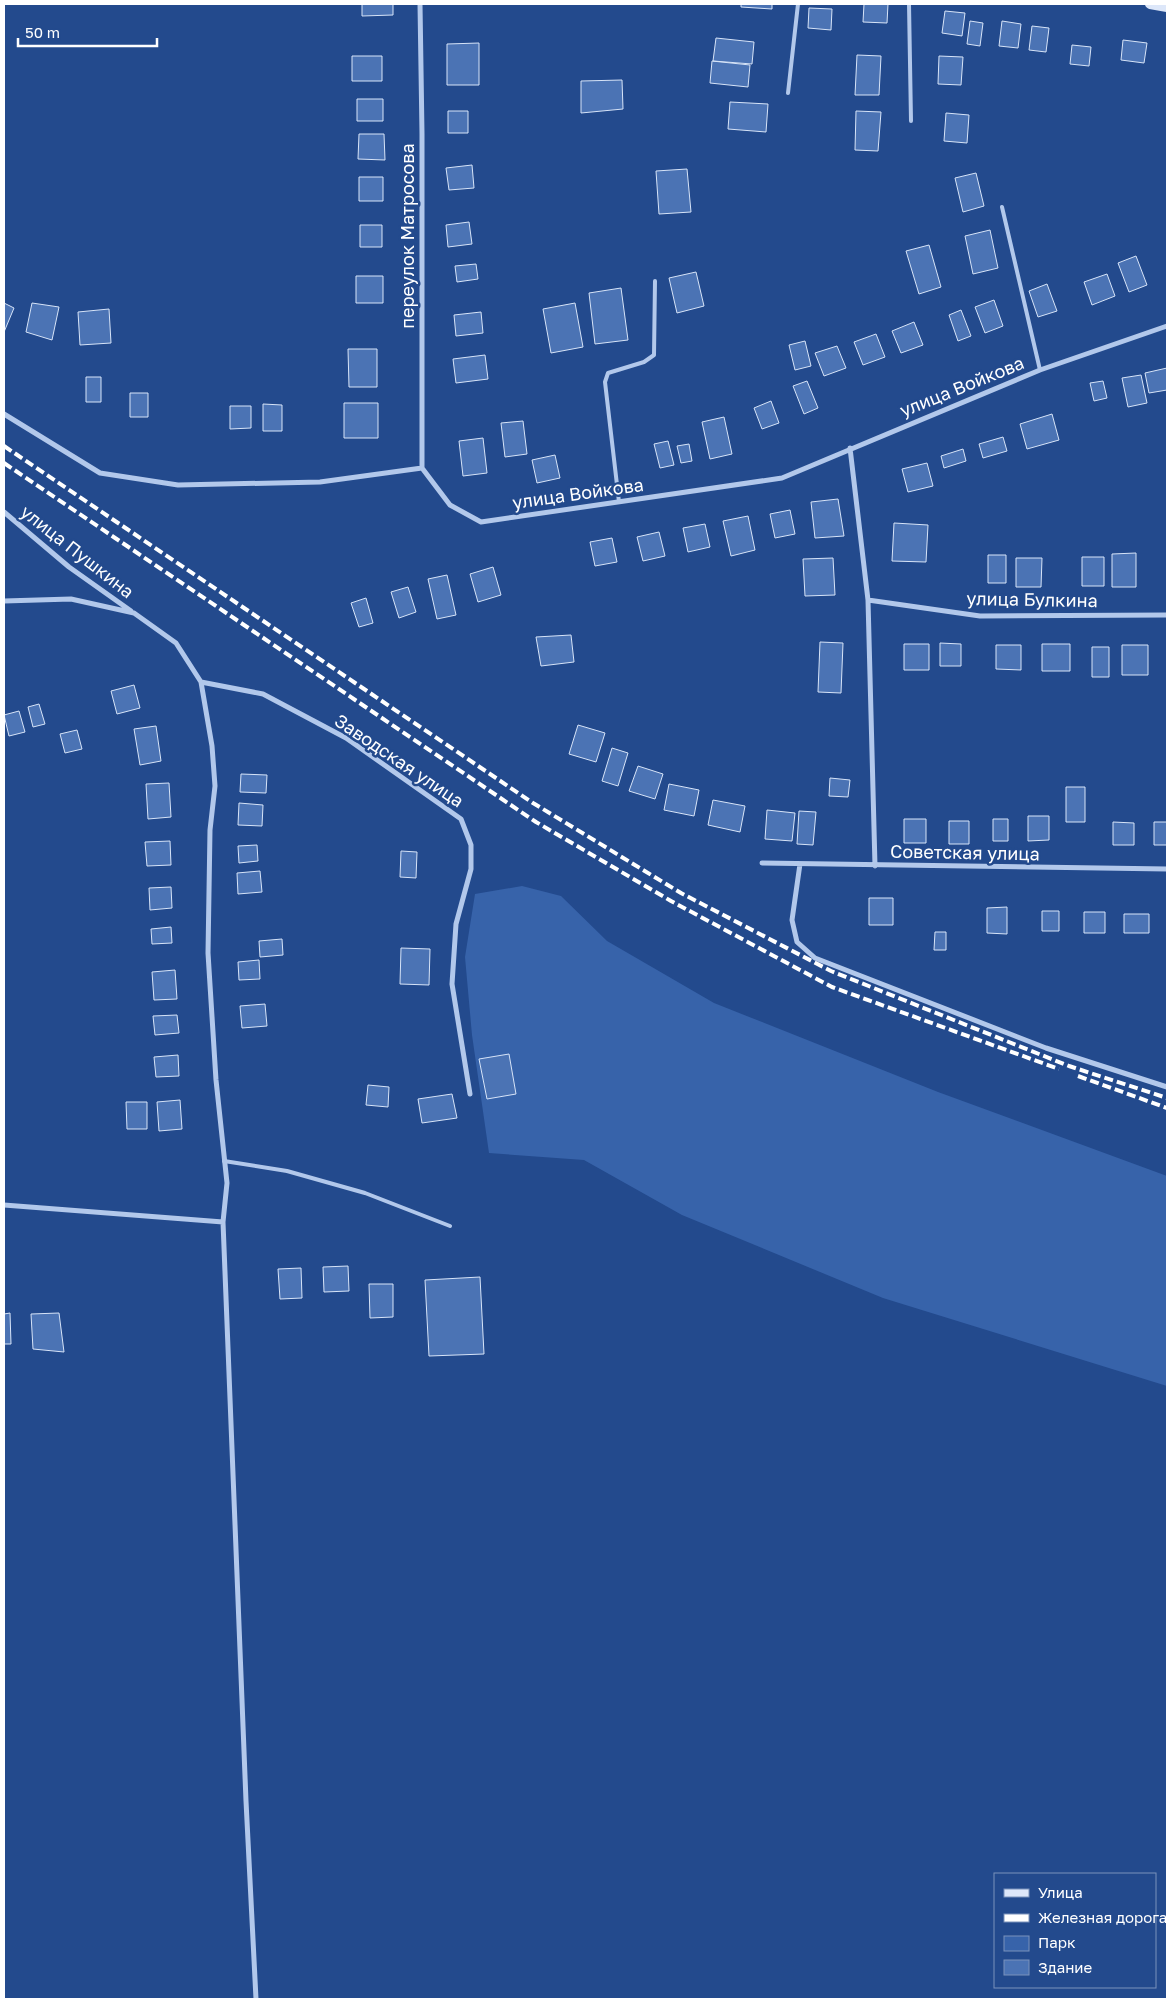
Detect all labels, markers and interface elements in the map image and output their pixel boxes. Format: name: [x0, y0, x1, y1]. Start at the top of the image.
scale bar: [18, 15, 156, 47]
text: 50 m: [25, 23, 60, 41]
street label: переулок Матросова: [396, 143, 418, 329]
street label: улица Войкова: [896, 351, 1027, 421]
street label: улица Войкова: [511, 473, 645, 513]
street label: улица Пушкина: [17, 500, 139, 602]
street label: улица Булкина: [966, 587, 1098, 611]
street label: Заводская улица: [331, 709, 468, 812]
street label: Советская улица: [890, 840, 1040, 864]
legend: [994, 1873, 1156, 1988]
text: Улица: [1038, 1883, 1083, 1901]
text: Железная дорога: [1038, 1908, 1167, 1926]
text: Парк: [1038, 1933, 1076, 1951]
text: Здание: [1038, 1958, 1092, 1976]

